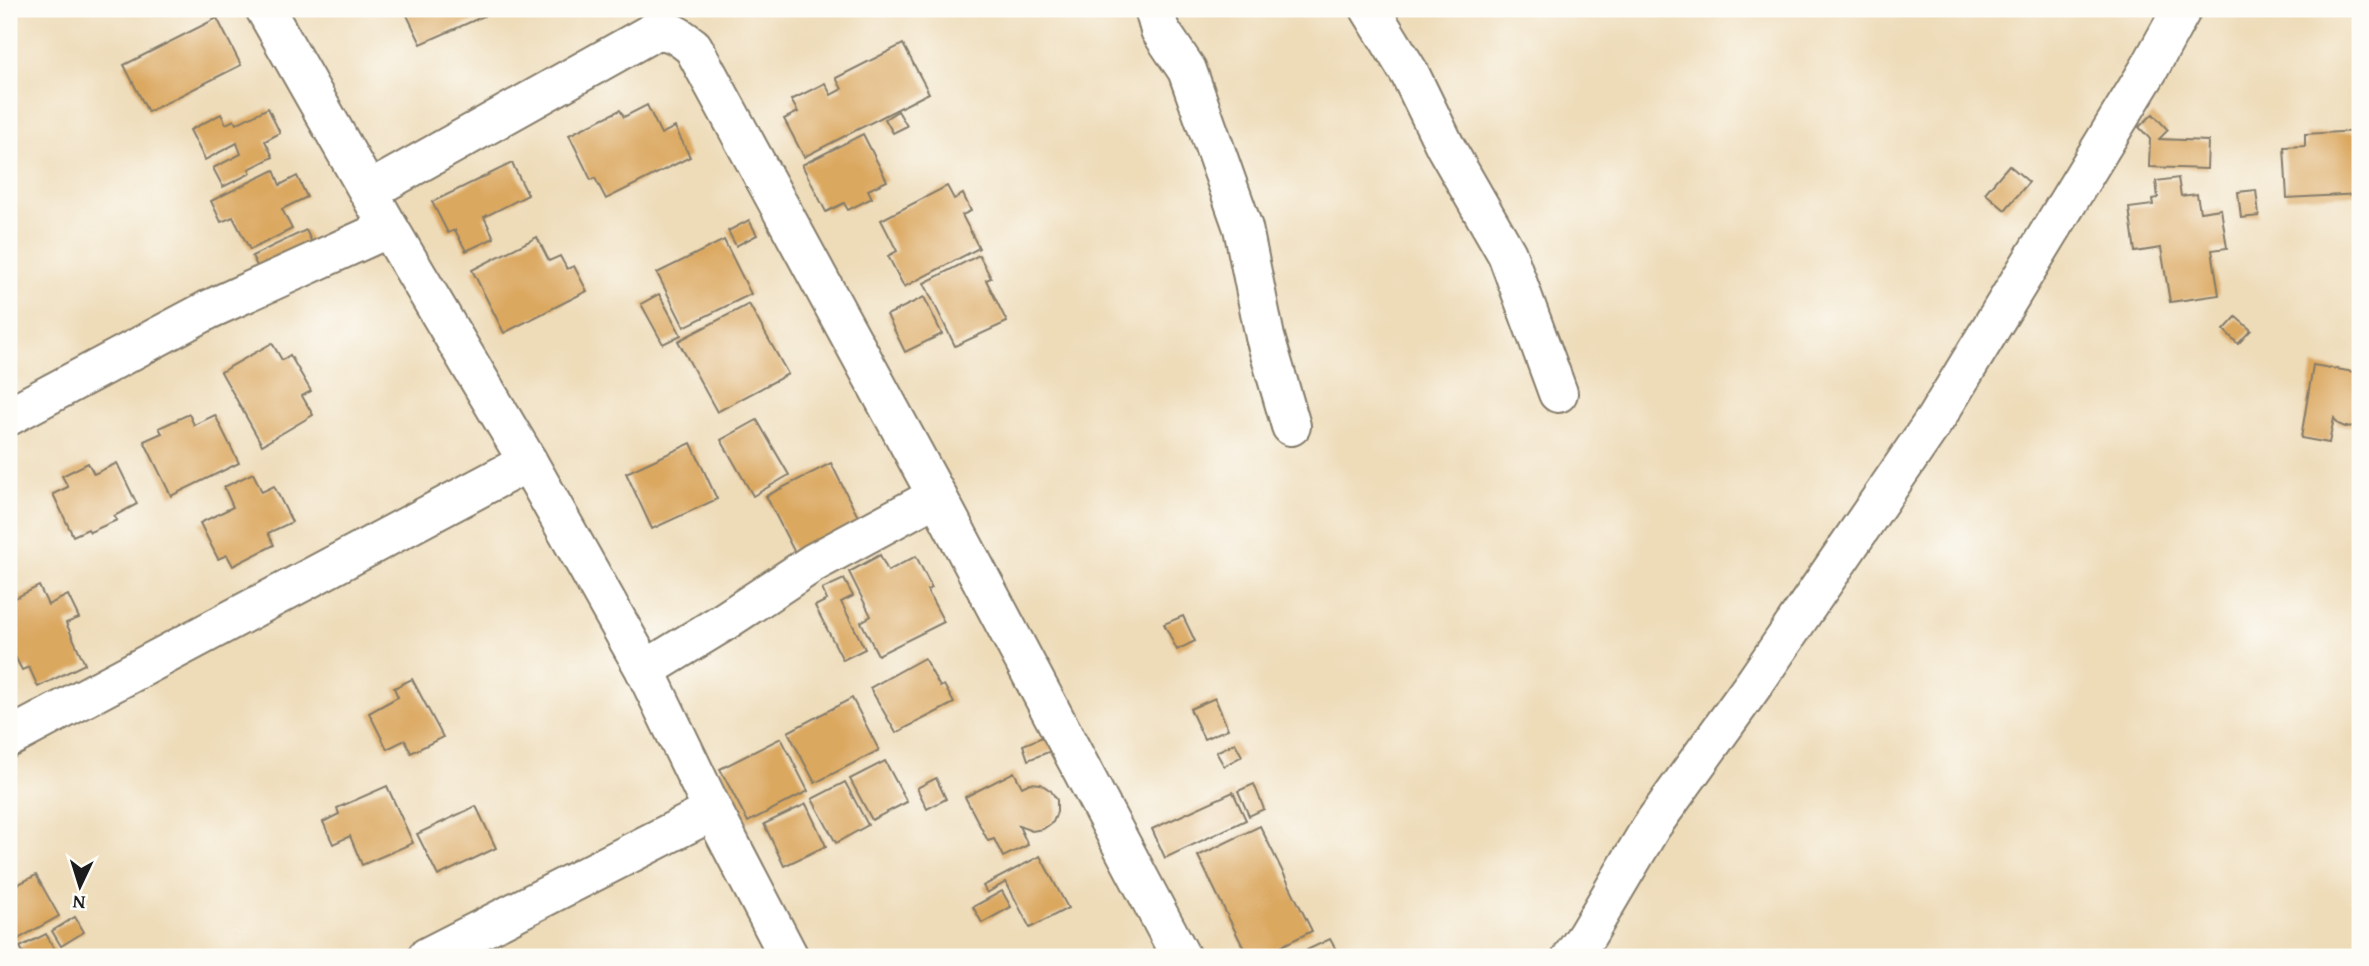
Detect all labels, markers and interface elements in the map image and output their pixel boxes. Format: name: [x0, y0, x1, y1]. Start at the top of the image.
north arrow: [46, 850, 116, 920]
text: N: [71, 889, 86, 917]

